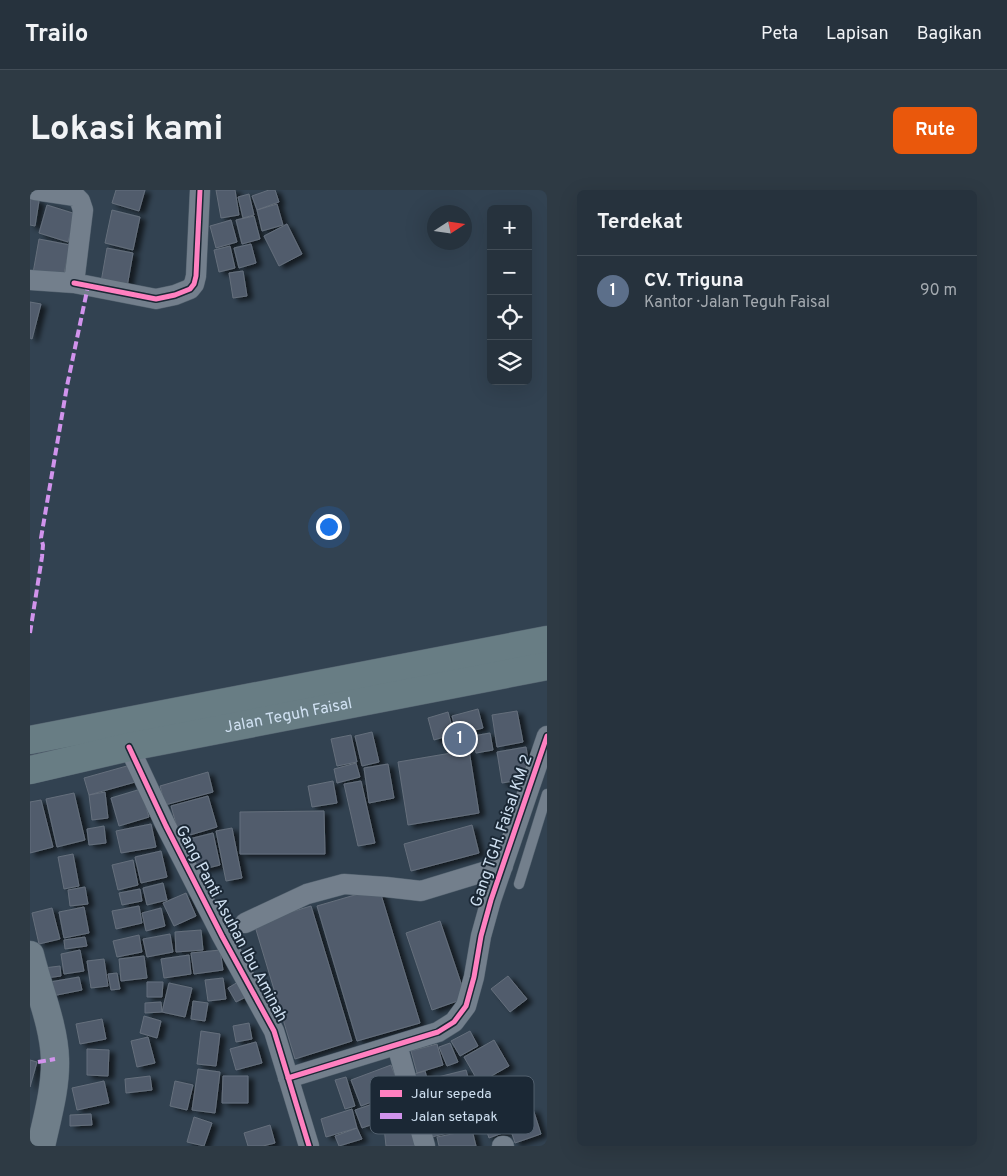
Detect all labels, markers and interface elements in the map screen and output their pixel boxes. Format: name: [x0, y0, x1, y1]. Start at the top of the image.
text: Trailo: [25, 20, 88, 50]
text: Peta: [761, 23, 798, 46]
text: Lapisan: [826, 23, 889, 46]
text: Bagikan: [917, 23, 982, 46]
button: Rute: [893, 107, 977, 154]
text: Lokasi kami: [30, 108, 223, 152]
north arrow: [427, 205, 472, 250]
map controls: [487, 205, 532, 385]
button: +: [487, 205, 532, 250]
text: Terdekat: [597, 209, 683, 236]
button: −: [487, 250, 532, 295]
text: CV. Triguna: [644, 269, 744, 293]
text: 1: [610, 281, 616, 301]
text: 90 m: [920, 281, 957, 301]
text: Kantor · Jalan Teguh Faisal: [644, 293, 830, 313]
button: locate: [487, 295, 532, 340]
button: layers: [487, 340, 532, 385]
your location: [316, 514, 342, 540]
street label: Jalan Teguh Faisal: [223, 694, 354, 738]
pin: 1: [444, 720, 476, 758]
street label: Gang TGH. Faisal KM 2: [466, 752, 538, 910]
street label: Gang Panti Asuhan Ibu Aminah: [171, 822, 291, 1026]
legend: [370, 1076, 534, 1134]
text: Jalur sepeda: [411, 1086, 492, 1103]
text: Jalan setapak: [411, 1109, 498, 1126]

